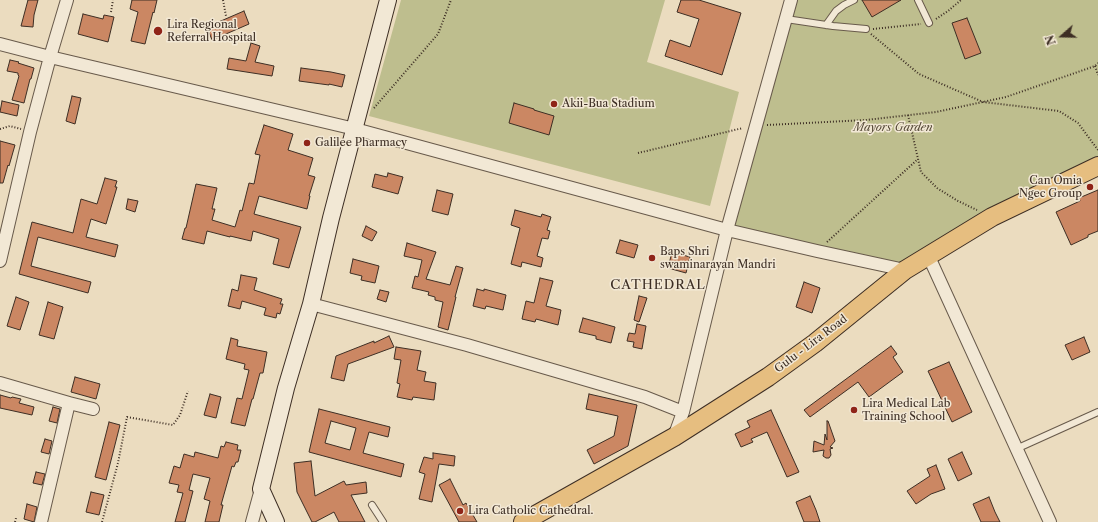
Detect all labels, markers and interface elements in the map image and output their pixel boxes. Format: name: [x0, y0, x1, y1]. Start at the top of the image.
north arrow: [1042, 16, 1082, 56]
place label: Lira Regional Referral Hospital: [167, 18, 256, 44]
marker: Lira Regional Referral Hospital: [152, 25, 164, 37]
text: N: [1043, 33, 1059, 47]
place label: Akii-Bua Stadium: [562, 97, 655, 111]
marker: Akii-Bua Stadium: [549, 99, 559, 109]
park label: Mayors Garden: [853, 121, 933, 135]
place label: Galilee Pharmacy: [315, 136, 407, 150]
marker: Galilee Pharmacy: [302, 138, 312, 148]
place label: Can Omia Ngec Group: [1019, 174, 1082, 200]
marker: Can Omia Ngec Group: [1085, 182, 1095, 192]
place label: Baps Shri swaminarayan Mandri: [660, 245, 776, 271]
marker: Baps Shri swaminarayan Mandri: [647, 253, 657, 263]
district label: CATHEDRAL: [610, 277, 706, 293]
street label: Gulu - Lira Road: [772, 312, 850, 376]
place label: Lira Medical Lab Training School: [862, 397, 950, 423]
marker: Lira Medical Lab Training School: [849, 405, 859, 415]
place label: Lira Catholic Cathedral.: [468, 504, 593, 518]
marker: Lira Catholic Cathedral.: [455, 506, 465, 516]

